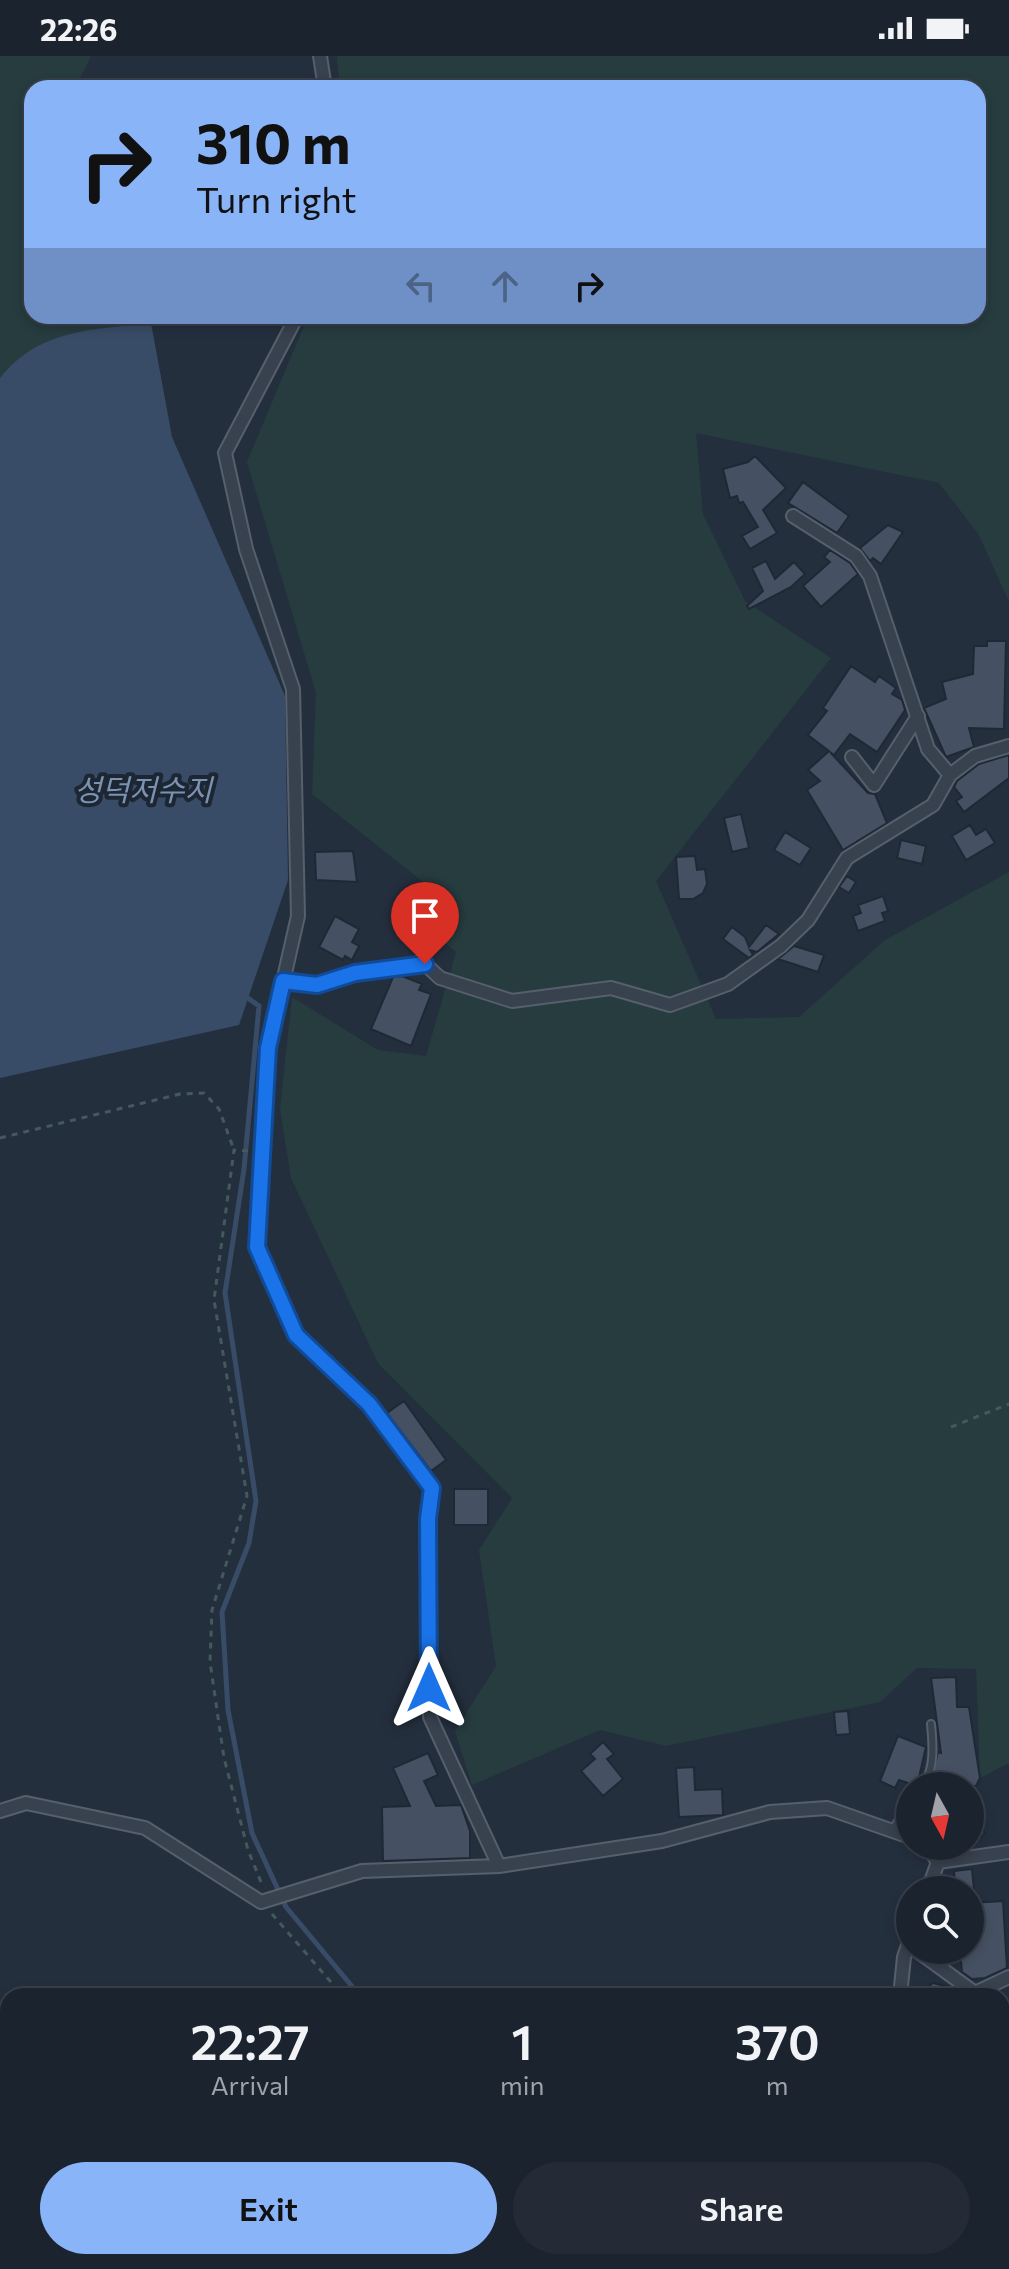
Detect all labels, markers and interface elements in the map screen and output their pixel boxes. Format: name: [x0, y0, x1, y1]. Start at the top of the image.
text: 22:26: [40, 10, 117, 47]
text: 310 m: [196, 107, 351, 176]
icon: right: [64, 112, 168, 216]
text: Turn right: [196, 176, 357, 220]
icon: left: [399, 264, 443, 308]
icon: ahead: [483, 264, 527, 308]
icon: right: [567, 264, 611, 308]
water label: 성덕저수지: [74, 770, 214, 807]
pin: [391, 882, 459, 964]
icon: arrive: [403, 894, 447, 938]
position arrow: [387, 1646, 471, 1730]
north arrow: [896, 1772, 984, 1860]
map controls: [896, 1772, 984, 1964]
button: search: [896, 1876, 984, 1964]
text: 22:27: [190, 2011, 310, 2070]
text: 1: [512, 2011, 533, 2070]
text: 370: [735, 2011, 820, 2070]
text: Arrival: [211, 2069, 289, 2100]
text: min: [500, 2069, 544, 2100]
text: m: [766, 2069, 789, 2100]
button: Exit: [40, 2162, 497, 2254]
button: Share: [513, 2162, 970, 2254]

